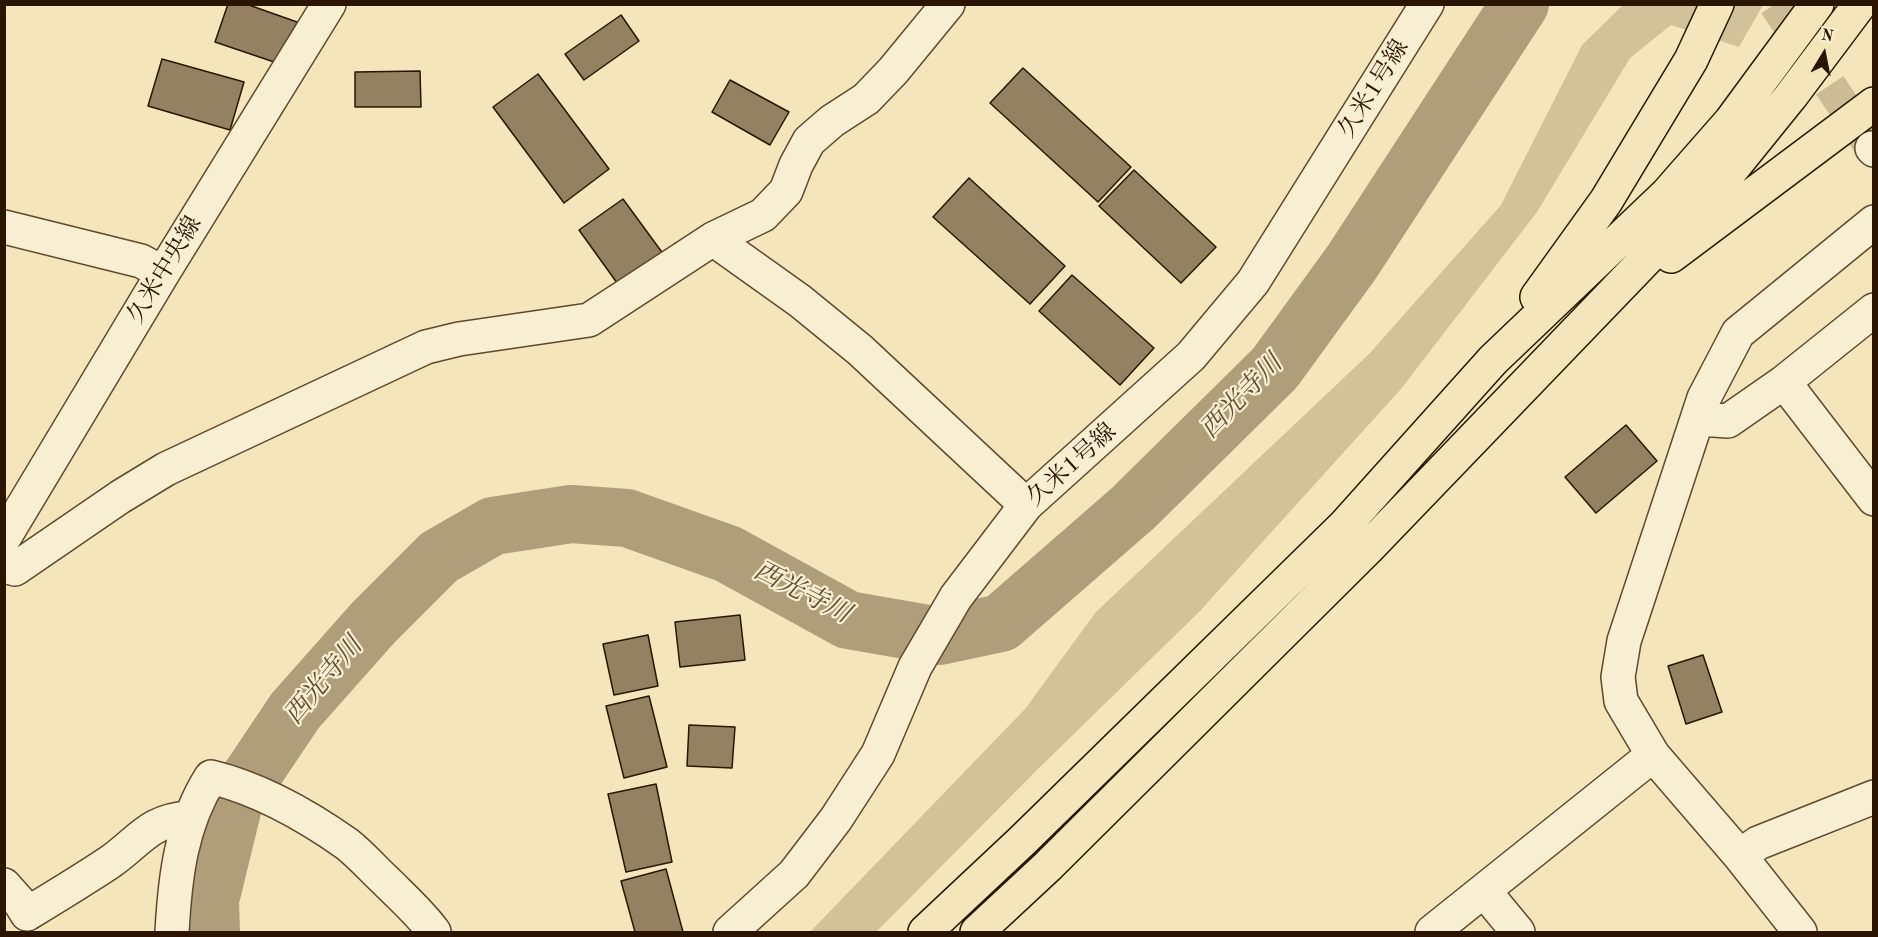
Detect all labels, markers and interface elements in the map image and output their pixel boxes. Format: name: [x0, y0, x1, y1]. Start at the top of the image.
north arrow: [1794, 24, 1854, 84]
text: N: [1820, 27, 1835, 45]
street label: 久米1号線: [1333, 35, 1415, 143]
street label: 久米中央線: [122, 211, 208, 329]
water label: 西光寺川: [1195, 349, 1289, 445]
street label: 久米1号線: [1022, 418, 1122, 512]
water label: 西光寺川: [749, 555, 855, 631]
water label: 西光寺川: [279, 631, 369, 731]

